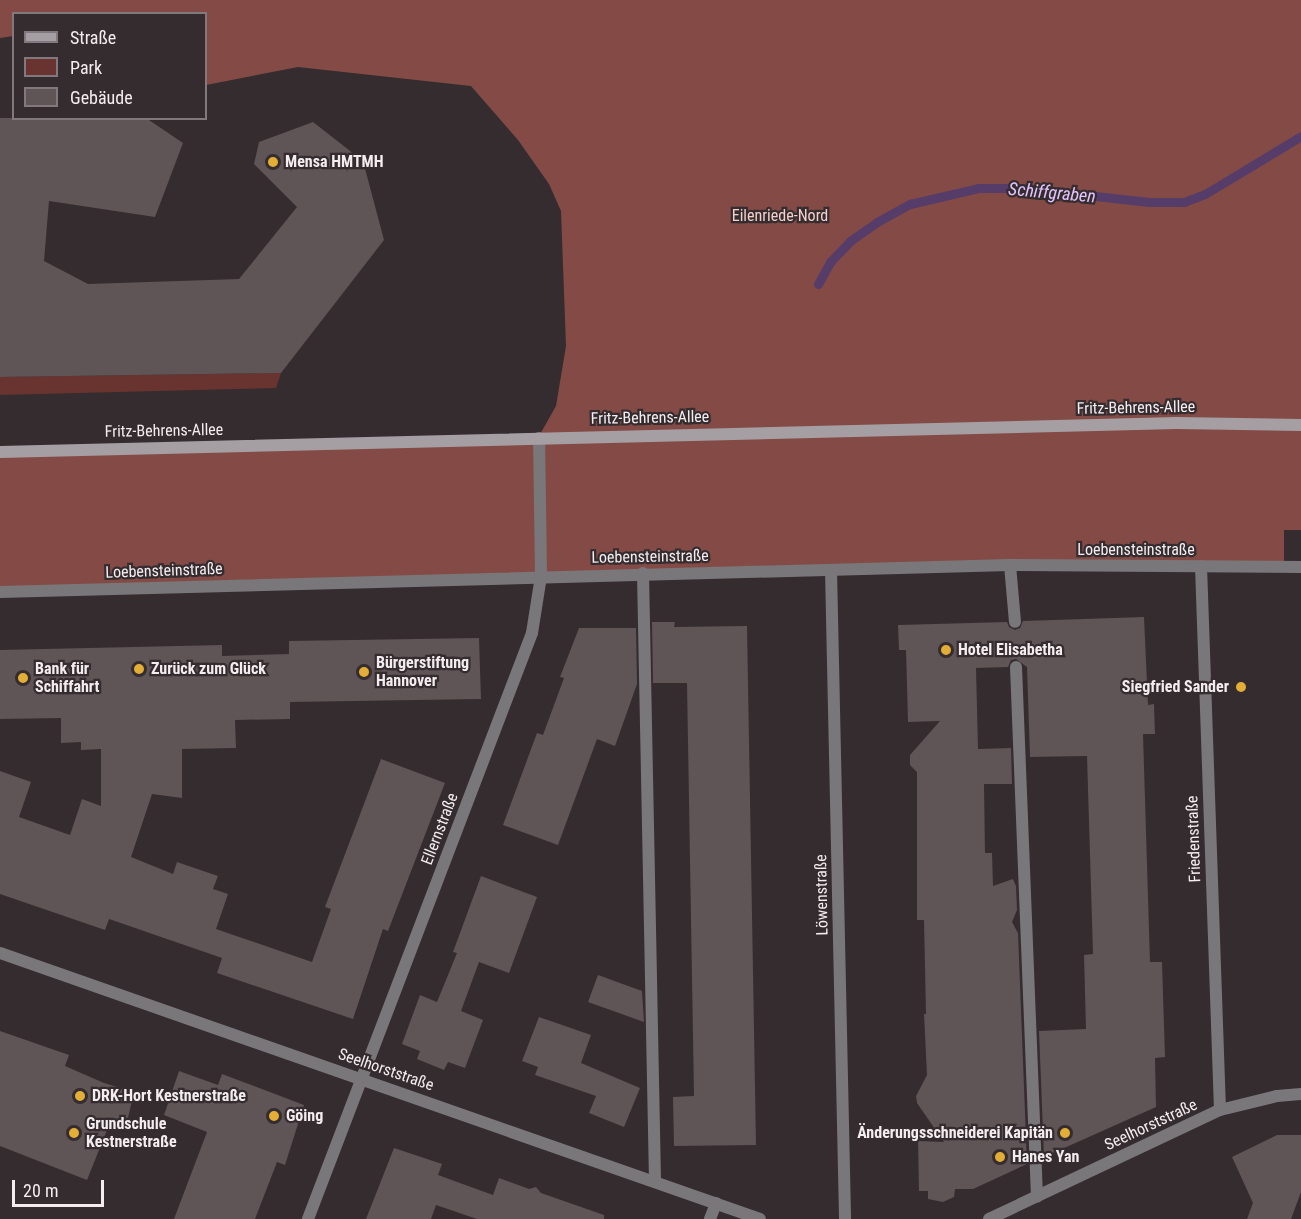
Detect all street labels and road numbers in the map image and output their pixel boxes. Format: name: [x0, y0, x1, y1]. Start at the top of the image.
street label: Fritz-Behrens-Allee: [1077, 397, 1195, 419]
street label: Fritz-Behrens-Allee: [591, 407, 709, 429]
street label: Fritz-Behrens-Allee: [105, 420, 223, 442]
street label: Loebensteinstraße: [1077, 540, 1195, 560]
street label: Loebensteinstraße: [591, 546, 709, 568]
street label: Loebensteinstraße: [105, 559, 223, 583]
street label: Ellernstraße: [418, 790, 462, 868]
street label: Friedenstraße: [1183, 795, 1205, 883]
street label: Löwenstraße: [812, 854, 832, 936]
street label: Seelhorststraße: [336, 1045, 436, 1095]
street label: Seelhorststraße: [1102, 1095, 1200, 1155]

